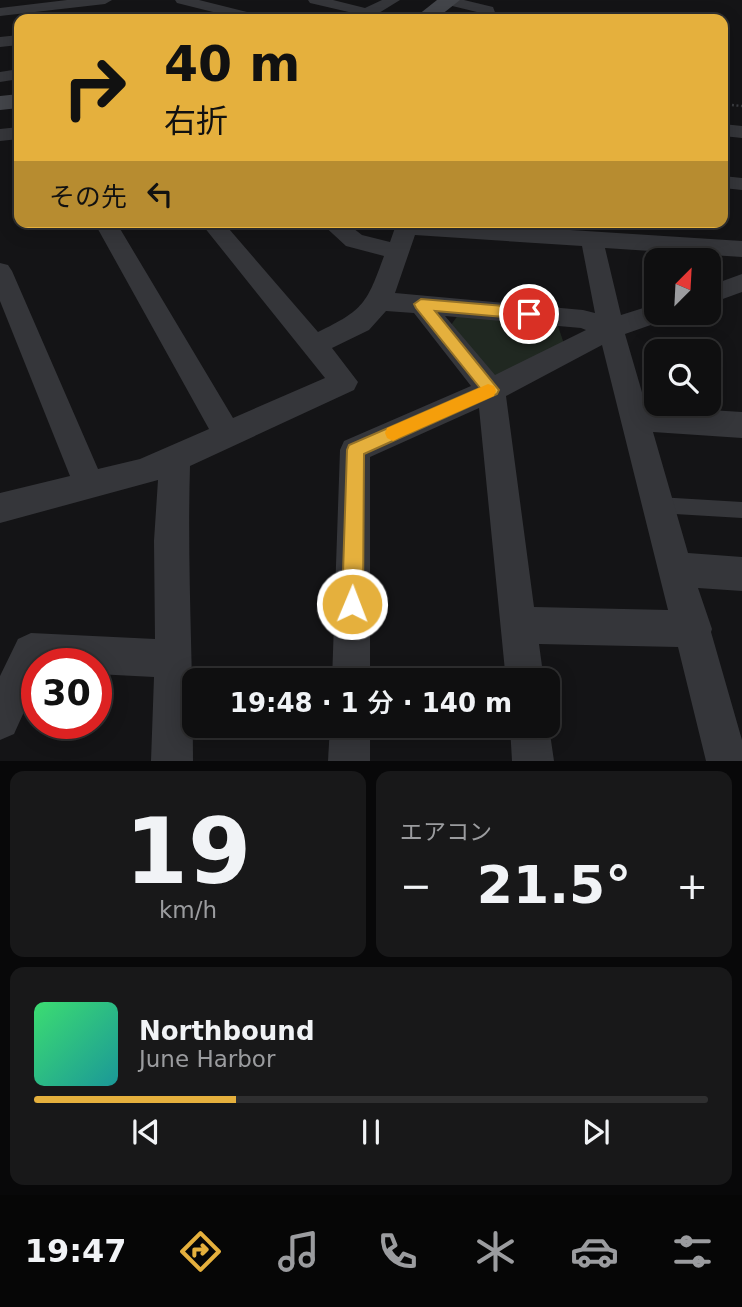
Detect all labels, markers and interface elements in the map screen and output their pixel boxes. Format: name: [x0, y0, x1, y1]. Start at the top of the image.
text: 40 m: [164, 36, 300, 93]
icon: right: [49, 42, 140, 133]
text: 右折: [164, 102, 228, 140]
icon: left: [141, 175, 179, 213]
text: その先: [49, 182, 127, 212]
north arrow: [644, 248, 721, 326]
map controls: [644, 248, 721, 416]
pin: [499, 284, 559, 344]
icon: arrive: [510, 295, 548, 333]
button: search: [644, 339, 721, 416]
position arrow: [315, 567, 389, 641]
speed limit sign: 30: [21, 648, 112, 739]
text: 19:48 · 1 分 · 140 m: [230, 688, 512, 718]
text: 19: [125, 799, 251, 904]
text: エアコン: [400, 819, 492, 845]
text: 21.5°: [477, 855, 631, 915]
text: −: [400, 864, 432, 908]
text: +: [676, 864, 708, 908]
text: km/h: [159, 897, 217, 923]
text: Northbound: [139, 1016, 315, 1046]
text: June Harbor: [139, 1046, 275, 1072]
icon: previous: [127, 1113, 165, 1151]
icon: pause: [352, 1113, 390, 1151]
icon: next: [577, 1113, 615, 1151]
icon: directions: [176, 1227, 225, 1276]
icon: music: [274, 1227, 323, 1276]
icon: phone: [373, 1227, 422, 1276]
icon: climate: [471, 1227, 520, 1276]
icon: car: [570, 1227, 619, 1276]
icon: filters: [668, 1227, 717, 1276]
text: 19:47: [25, 1232, 127, 1270]

